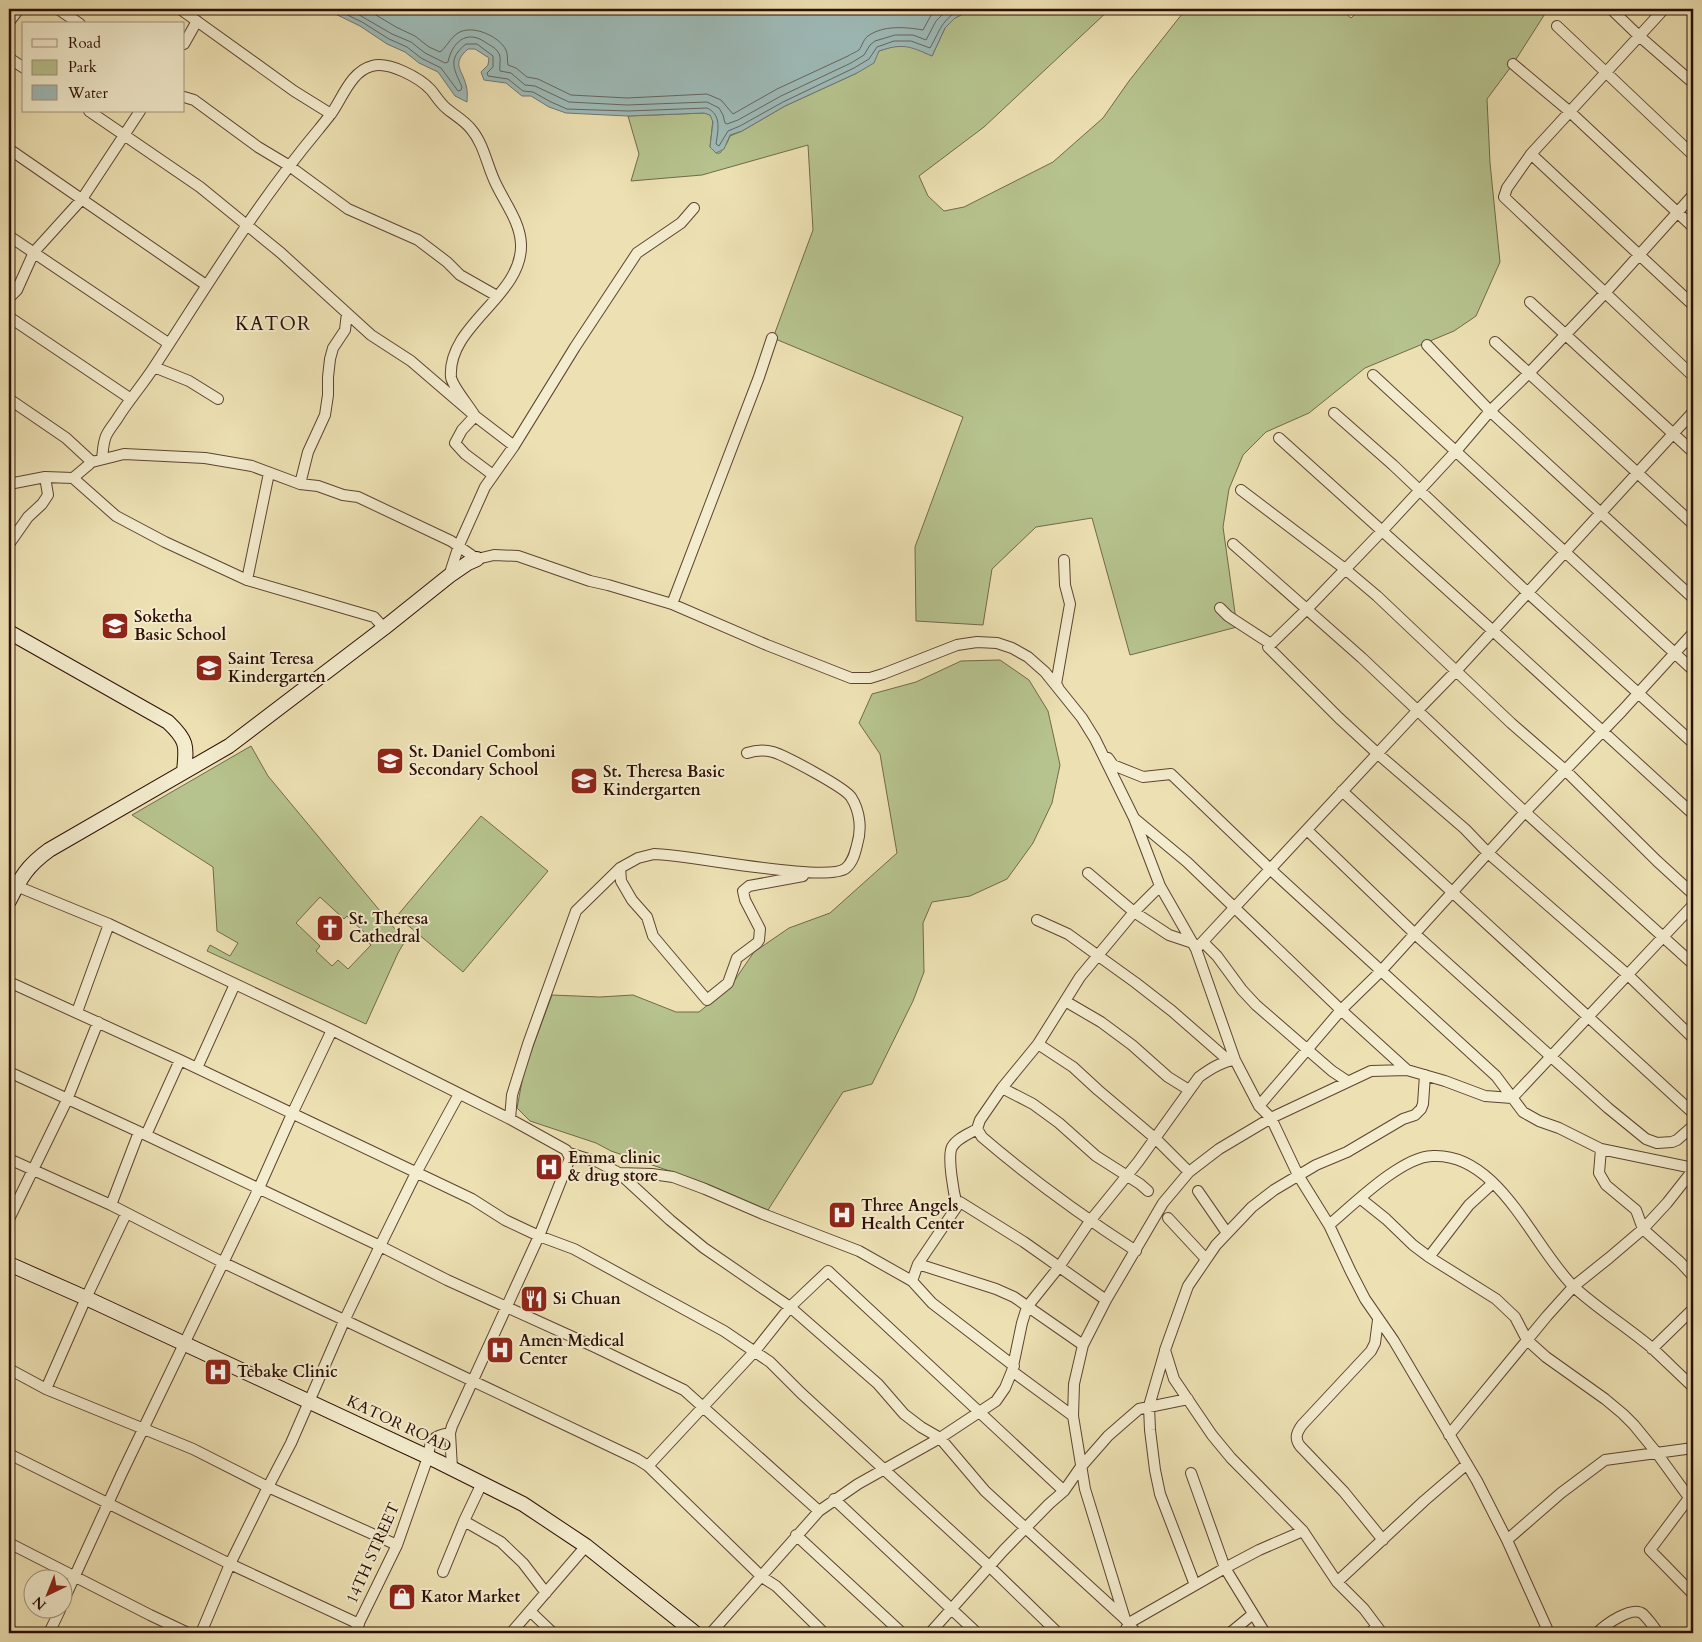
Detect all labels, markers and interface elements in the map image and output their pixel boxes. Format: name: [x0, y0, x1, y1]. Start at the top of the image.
legend: [22, 22, 185, 112]
text: Road: [68, 33, 101, 53]
text: Park: [68, 57, 97, 77]
text: Water: [67, 83, 109, 103]
district label: KATOR: [235, 311, 311, 337]
place label: Soketha Basic School: [134, 606, 226, 646]
school or university icon: Soketha Basic School: [100, 611, 130, 641]
place label: Saint Teresa Kindergarten: [228, 648, 327, 688]
school or university icon: Saint Teresa Kindergarten: [194, 653, 224, 683]
place label: St. Daniel Comboni Secondary School: [409, 741, 556, 781]
school or university icon: St. Daniel Comboni Secondary School: [375, 746, 405, 776]
place label: St. Theresa Basic Kindergarten: [603, 761, 725, 801]
school or university icon: St. Theresa Basic Kindergarten: [569, 766, 599, 796]
place label: St. Theresa Cathedral: [349, 908, 429, 948]
church icon: St. Theresa Cathedral: [315, 913, 345, 943]
place label: Emma clinic & drug store: [568, 1147, 661, 1187]
hospital icon: Emma clinic & drug store: [534, 1152, 564, 1182]
place label: Three Angels Health Center: [861, 1195, 965, 1235]
hospital icon: Three Angels Health Center: [827, 1200, 857, 1230]
restaurant icon: Si Chuan: [519, 1284, 549, 1314]
place label: Si Chuan: [553, 1288, 622, 1310]
place label: Amen Medical Center: [519, 1330, 625, 1370]
hospital icon: Amen Medical Center: [485, 1335, 515, 1365]
hospital icon: Tebake Clinic: [203, 1357, 233, 1387]
place label: Tebake Clinic: [237, 1361, 338, 1383]
street label: KATOR ROAD: [343, 1390, 455, 1458]
street label: 14TH STREET: [341, 1499, 405, 1607]
north arrow: [22, 1570, 72, 1620]
shop icon: Kator Market: [387, 1582, 417, 1612]
place label: Kator Market: [421, 1586, 520, 1608]
text: N: [29, 1592, 50, 1614]

